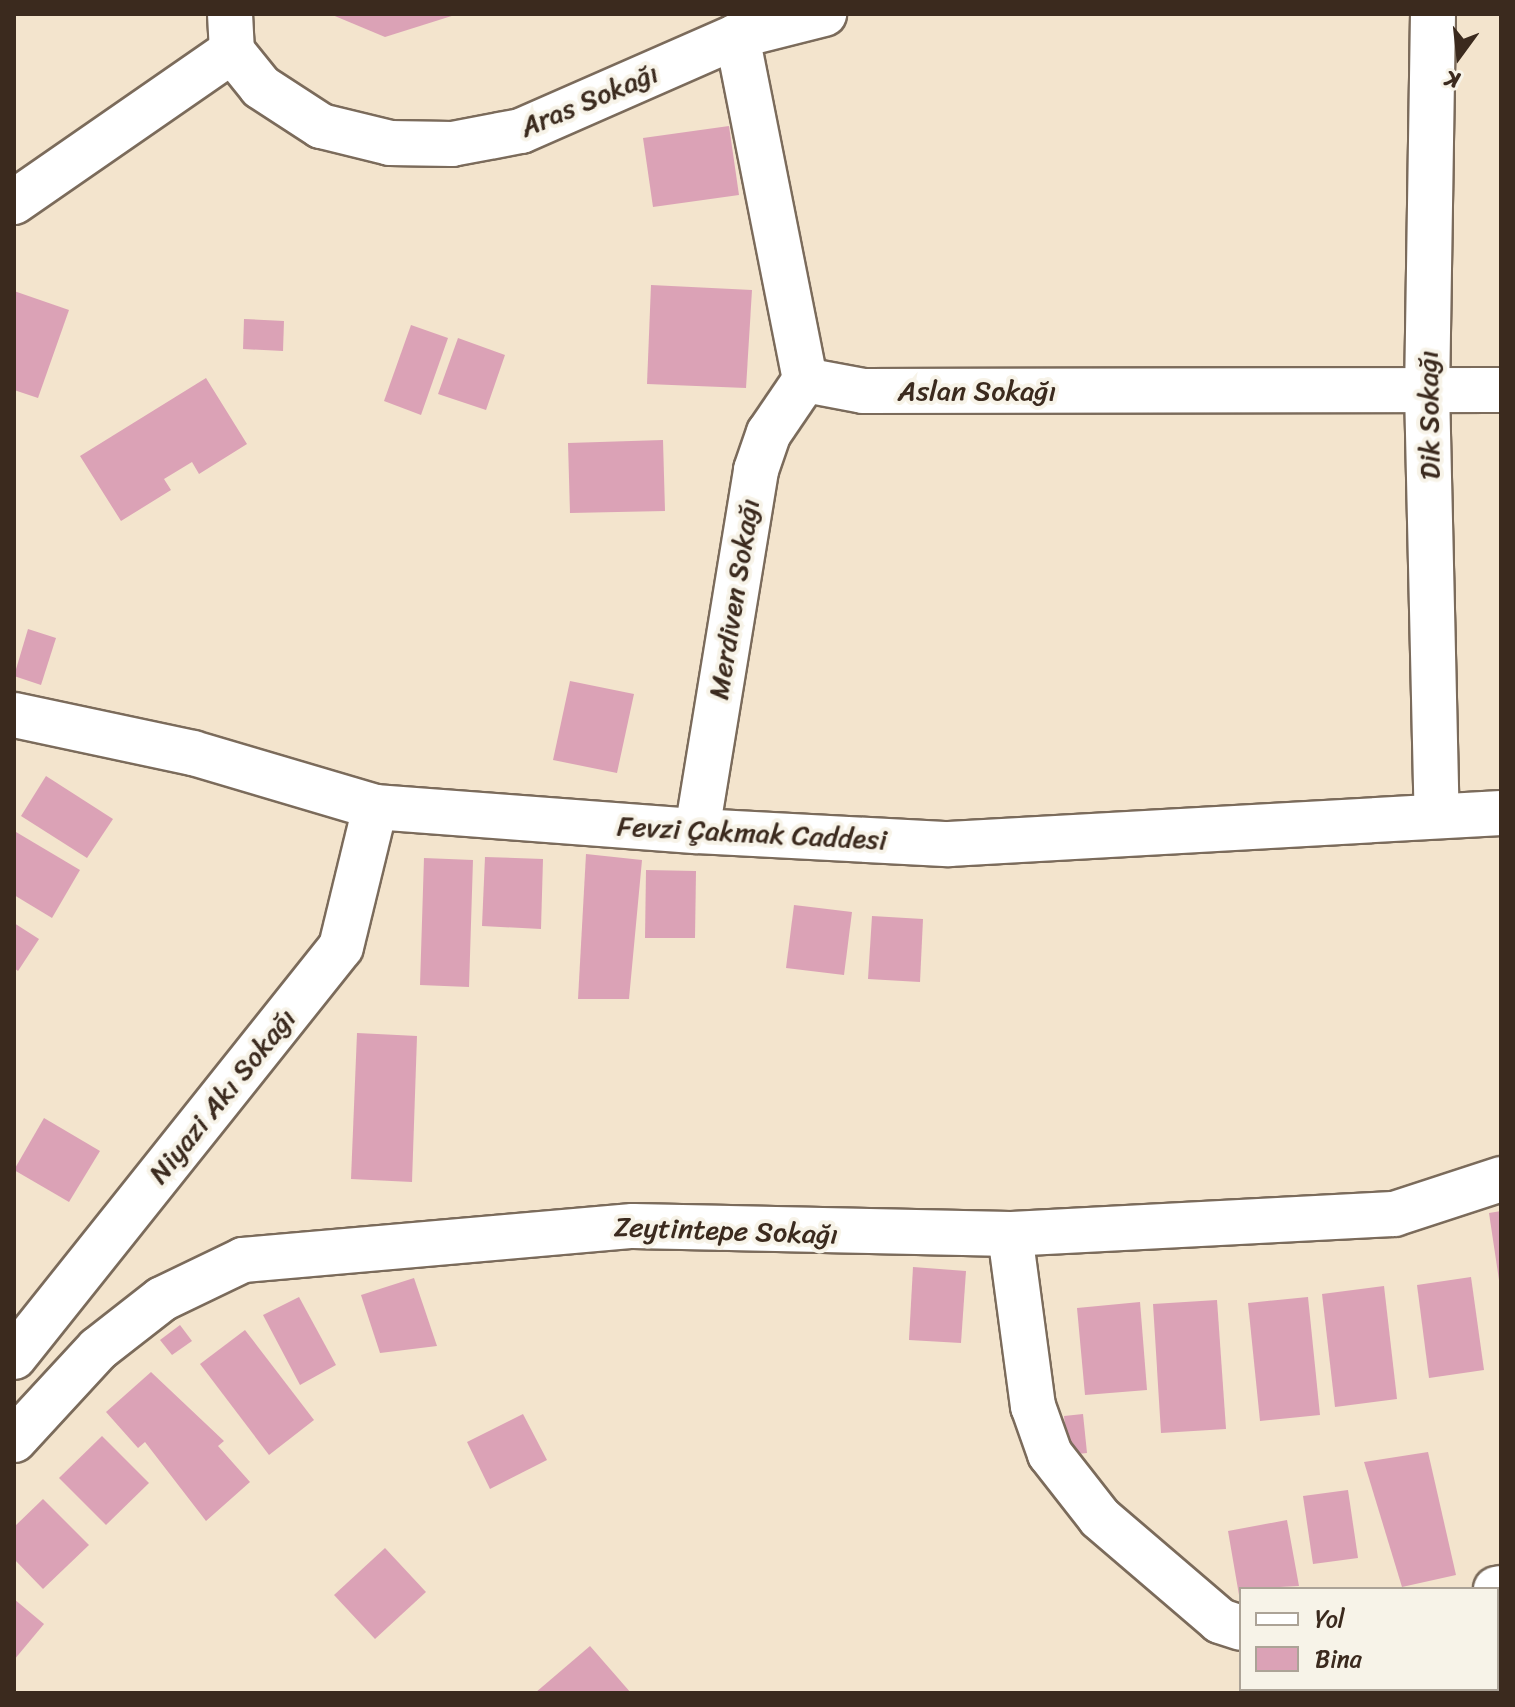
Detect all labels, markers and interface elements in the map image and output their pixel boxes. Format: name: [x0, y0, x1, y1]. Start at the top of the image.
north arrow: [1419, 16, 1499, 96]
street label: Aras Sokağı: [515, 56, 663, 144]
text: K: [1441, 59, 1464, 100]
street label: Dik Sokağı: [1411, 350, 1447, 480]
street label: Aslan Sokağı: [898, 374, 1056, 408]
street label: Merdiven Sokağı: [702, 496, 766, 702]
street label: Fevzi Çakmak Caddesi: [616, 809, 888, 857]
street label: Niyazi Akı Sokağı: [141, 1002, 303, 1190]
street label: Zeytintepe Sokağı: [613, 1210, 839, 1252]
legend: [1239, 1587, 1499, 1691]
text: Yol: [1315, 1598, 1345, 1640]
text: Bina: [1315, 1638, 1362, 1680]

